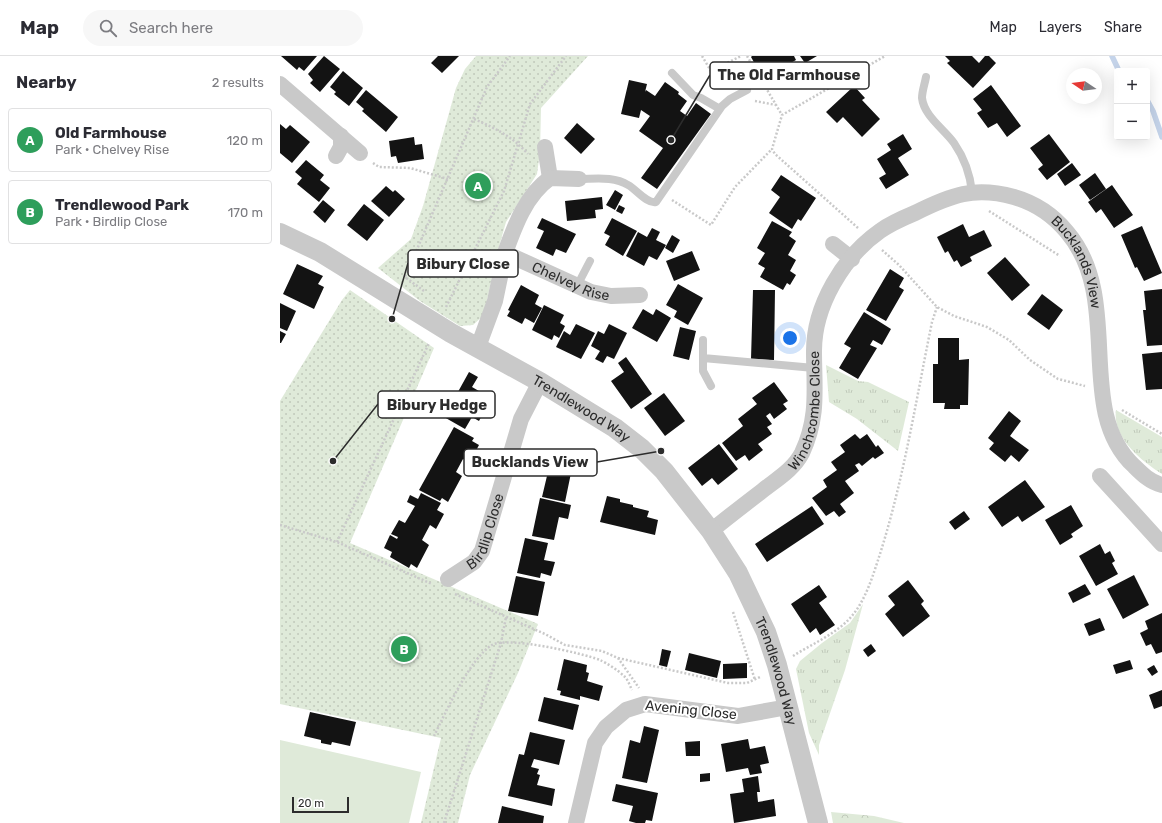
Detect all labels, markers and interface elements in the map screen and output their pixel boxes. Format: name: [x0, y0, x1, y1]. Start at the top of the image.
search box: [83, 10, 363, 46]
text: Map: [20, 16, 59, 39]
icon: search: [97, 17, 119, 39]
text: Search here: [129, 19, 213, 37]
text: Map: [990, 19, 1017, 36]
text: Layers: [1039, 19, 1082, 36]
text: Share: [1104, 19, 1142, 36]
callout: The Old Farmhouse: [710, 62, 869, 89]
text: The Old Farmhouse: [718, 66, 860, 84]
north arrow: [1066, 68, 1102, 104]
map controls: [1114, 68, 1150, 140]
button: +: [1114, 68, 1150, 104]
text: Nearby: [16, 72, 77, 92]
text: 2 results: [212, 75, 264, 90]
button: −: [1114, 104, 1150, 140]
text: Old Farmhouse: [55, 124, 167, 142]
text: A: [25, 133, 35, 148]
text: 120 m: [227, 133, 263, 148]
text: Park · Chelvey Rise: [55, 142, 169, 157]
pin: A: [465, 171, 491, 201]
text: Trendlewood Park: [55, 196, 189, 214]
text: B: [25, 205, 35, 220]
text: 170 m: [228, 205, 263, 220]
street label: Bucklands View: [1048, 212, 1105, 310]
text: Park · Birdlip Close: [55, 214, 167, 229]
callout: Bibury Close: [408, 250, 518, 277]
text: Bibury Close: [416, 255, 510, 273]
street label: Chelvey Rise: [529, 258, 611, 304]
your location: [780, 328, 800, 348]
street label: Winchcombe Close: [784, 351, 823, 474]
street label: Trendlewood Way: [530, 371, 634, 446]
callout: Bibury Hedge: [378, 391, 495, 418]
text: Bibury Hedge: [387, 396, 487, 414]
callout: Bucklands View: [464, 449, 597, 476]
text: Bucklands View: [472, 453, 589, 471]
street label: Birdlip Close: [463, 491, 507, 573]
street label: Trendlewood Way: [751, 614, 801, 727]
pin: B: [391, 634, 417, 664]
street label: Avening Close: [644, 697, 738, 723]
scale bar: [292, 795, 349, 814]
text: 20 m: [298, 797, 324, 810]

